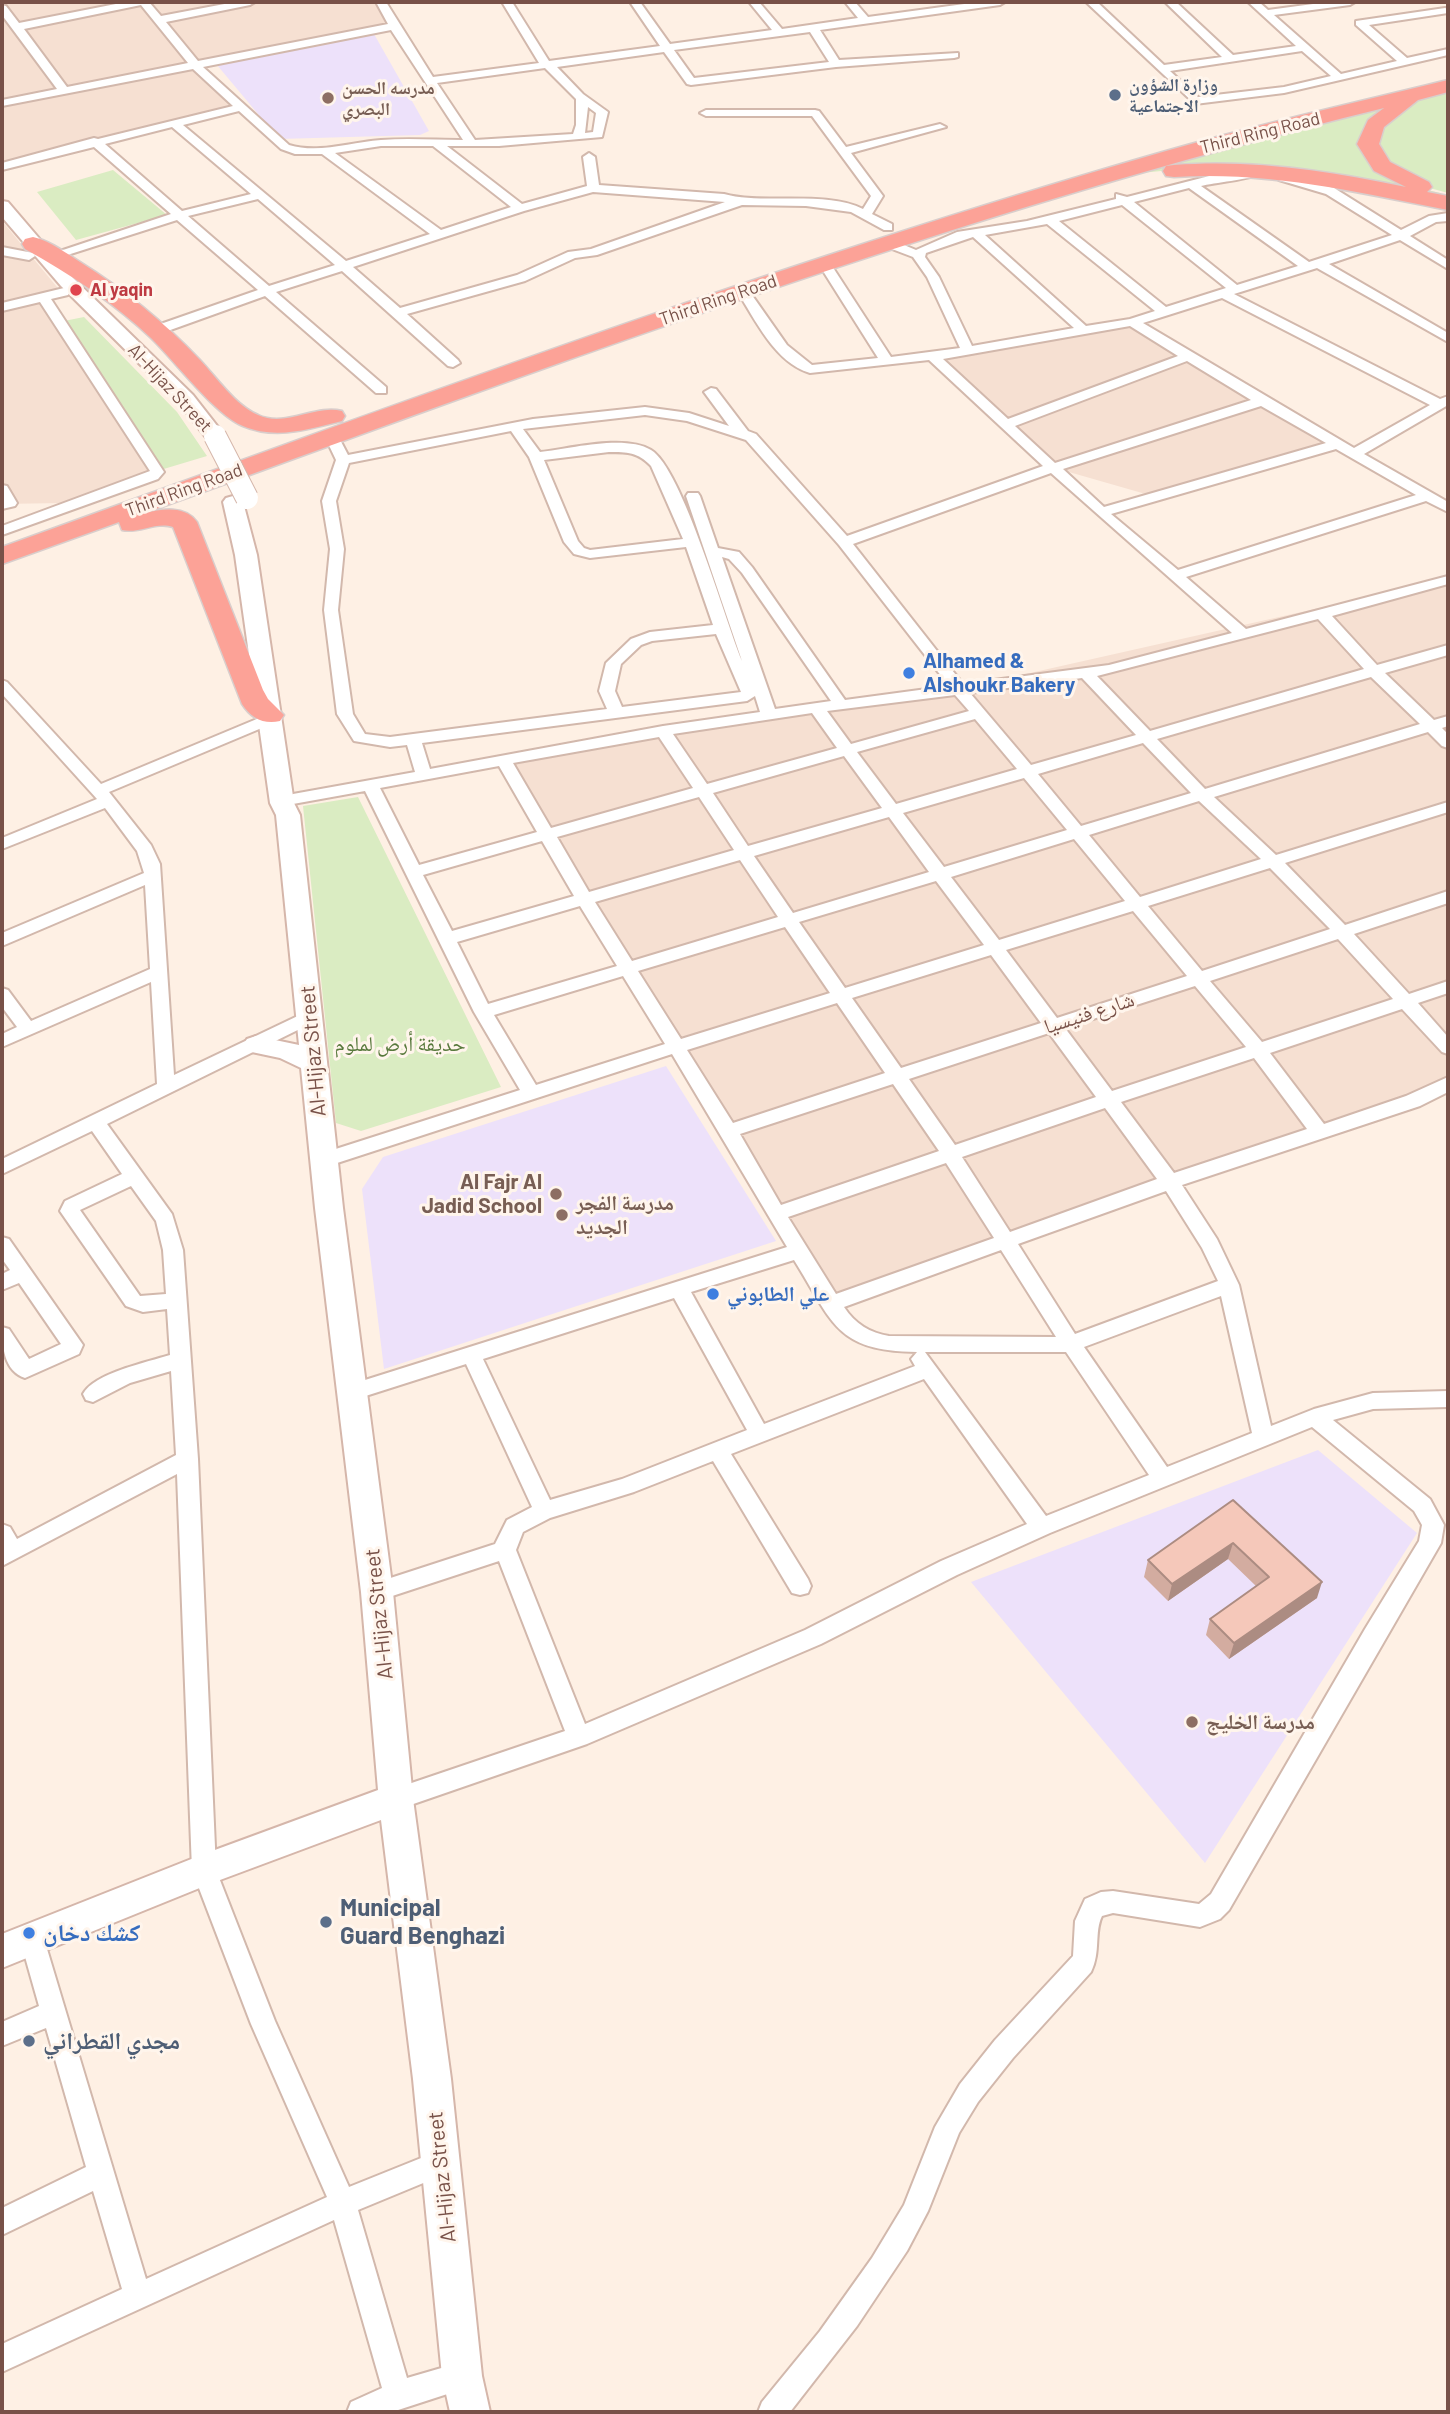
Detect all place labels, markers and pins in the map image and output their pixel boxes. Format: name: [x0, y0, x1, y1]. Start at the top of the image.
place label: وزارة الشؤون الاجتماعية: [1129, 74, 1218, 116]
place label: مدرسه الحسن البصري: [342, 77, 435, 119]
marker: وزارة الشؤون الاجتماعية: [1107, 87, 1123, 103]
marker: مدرسه الحسن البصري: [320, 90, 336, 106]
place label: Al yaqin: [90, 279, 153, 301]
marker: Al yaqin: [68, 282, 84, 298]
place label: Alhamed & Alshoukr Bakery: [923, 648, 1075, 698]
marker: Alhamed & Alshoukr Bakery: [901, 665, 917, 681]
place label: Al Fajr Al Jadid School: [422, 1169, 542, 1219]
marker: Al Fajr Al Jadid School: [548, 1186, 564, 1202]
place label: مدرسة الفجر الجديد: [576, 1190, 674, 1240]
marker: مدرسة الفجر الجديد: [554, 1207, 570, 1223]
place label: علي الطابوني: [727, 1281, 829, 1307]
marker: علي الطابوني: [705, 1286, 721, 1302]
place label: مدرسة الخليج: [1206, 1709, 1315, 1735]
marker: مدرسة الخليج: [1184, 1714, 1200, 1730]
place label: Municipal Guard Benghazi: [340, 1894, 505, 1950]
marker: Municipal Guard Benghazi: [318, 1914, 334, 1930]
place label: كشك دخان: [43, 1919, 140, 1947]
marker: كشك دخان: [21, 1925, 37, 1941]
place label: مجدي القطراني: [43, 2027, 180, 2055]
marker: مجدي القطراني: [21, 2033, 37, 2049]

